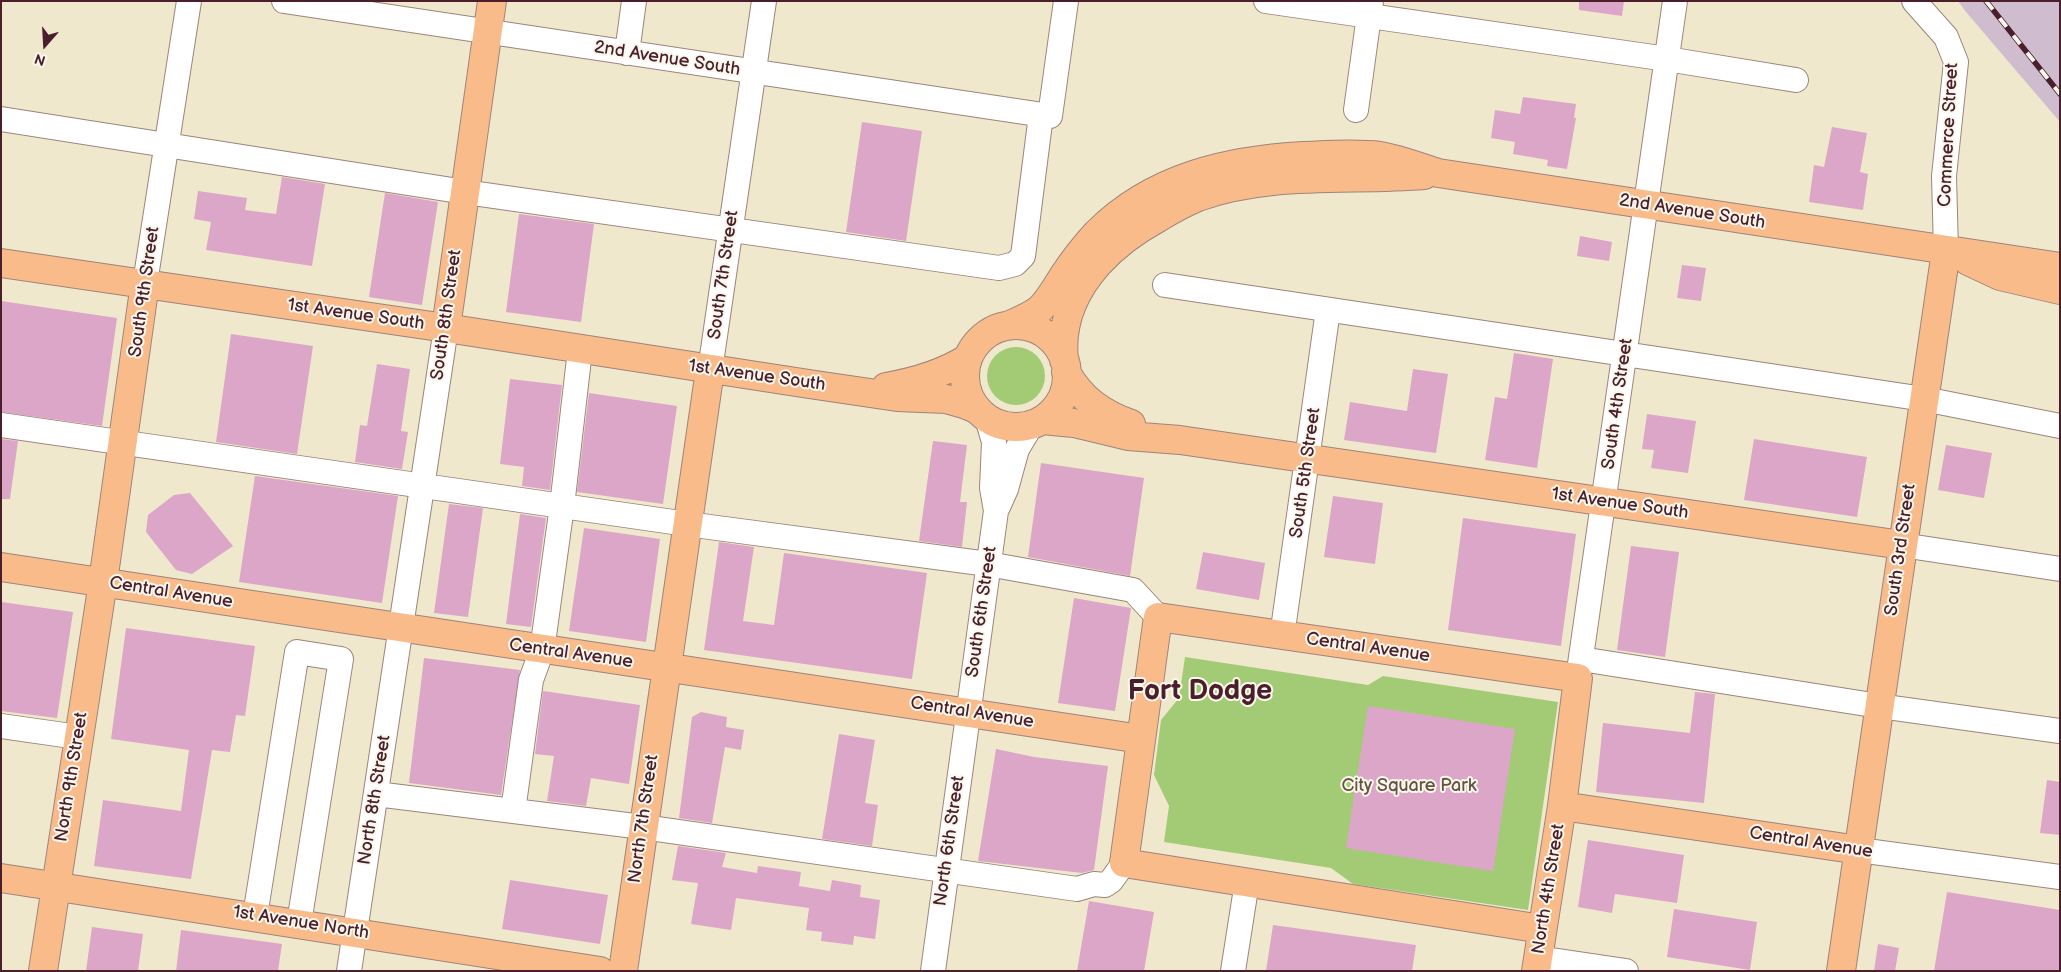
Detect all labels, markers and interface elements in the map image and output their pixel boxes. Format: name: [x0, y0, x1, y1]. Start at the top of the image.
north arrow: [20, 20, 70, 70]
street label: 2nd Avenue South: [592, 37, 742, 81]
text: N: [32, 50, 48, 69]
street label: Commerce Street: [1934, 62, 1964, 208]
street label: 2nd Avenue South: [1617, 190, 1767, 234]
street label: South 7th Street: [704, 209, 744, 341]
street label: South 9th Street: [125, 225, 165, 359]
street label: South 8th Street: [427, 248, 467, 382]
street label: 1st Avenue South: [286, 295, 426, 335]
street label: South 4th Street: [1598, 337, 1638, 471]
street label: 1st Avenue South: [687, 356, 827, 396]
street label: South 5th Street: [1286, 406, 1326, 540]
street label: South 3rd Street: [1881, 483, 1921, 617]
street label: 1st Avenue South: [1550, 484, 1690, 524]
street label: South 6th Street: [962, 545, 1002, 679]
street label: Central Avenue: [108, 573, 234, 613]
street label: Central Avenue: [1305, 629, 1431, 667]
street label: Central Avenue: [508, 635, 634, 673]
district label: Fort Dodge: [1128, 675, 1272, 709]
street label: Central Avenue: [909, 693, 1035, 733]
street label: North 9th Street: [51, 711, 93, 843]
street label: North 8th Street: [354, 734, 396, 866]
street label: North 7th Street: [624, 753, 664, 885]
street label: North 6th Street: [930, 774, 970, 908]
park label: City Square Park: [1342, 775, 1476, 797]
street label: North 4th Street: [1528, 822, 1570, 956]
street label: Central Avenue: [1748, 823, 1874, 863]
street label: 1st Avenue North: [231, 902, 371, 944]

